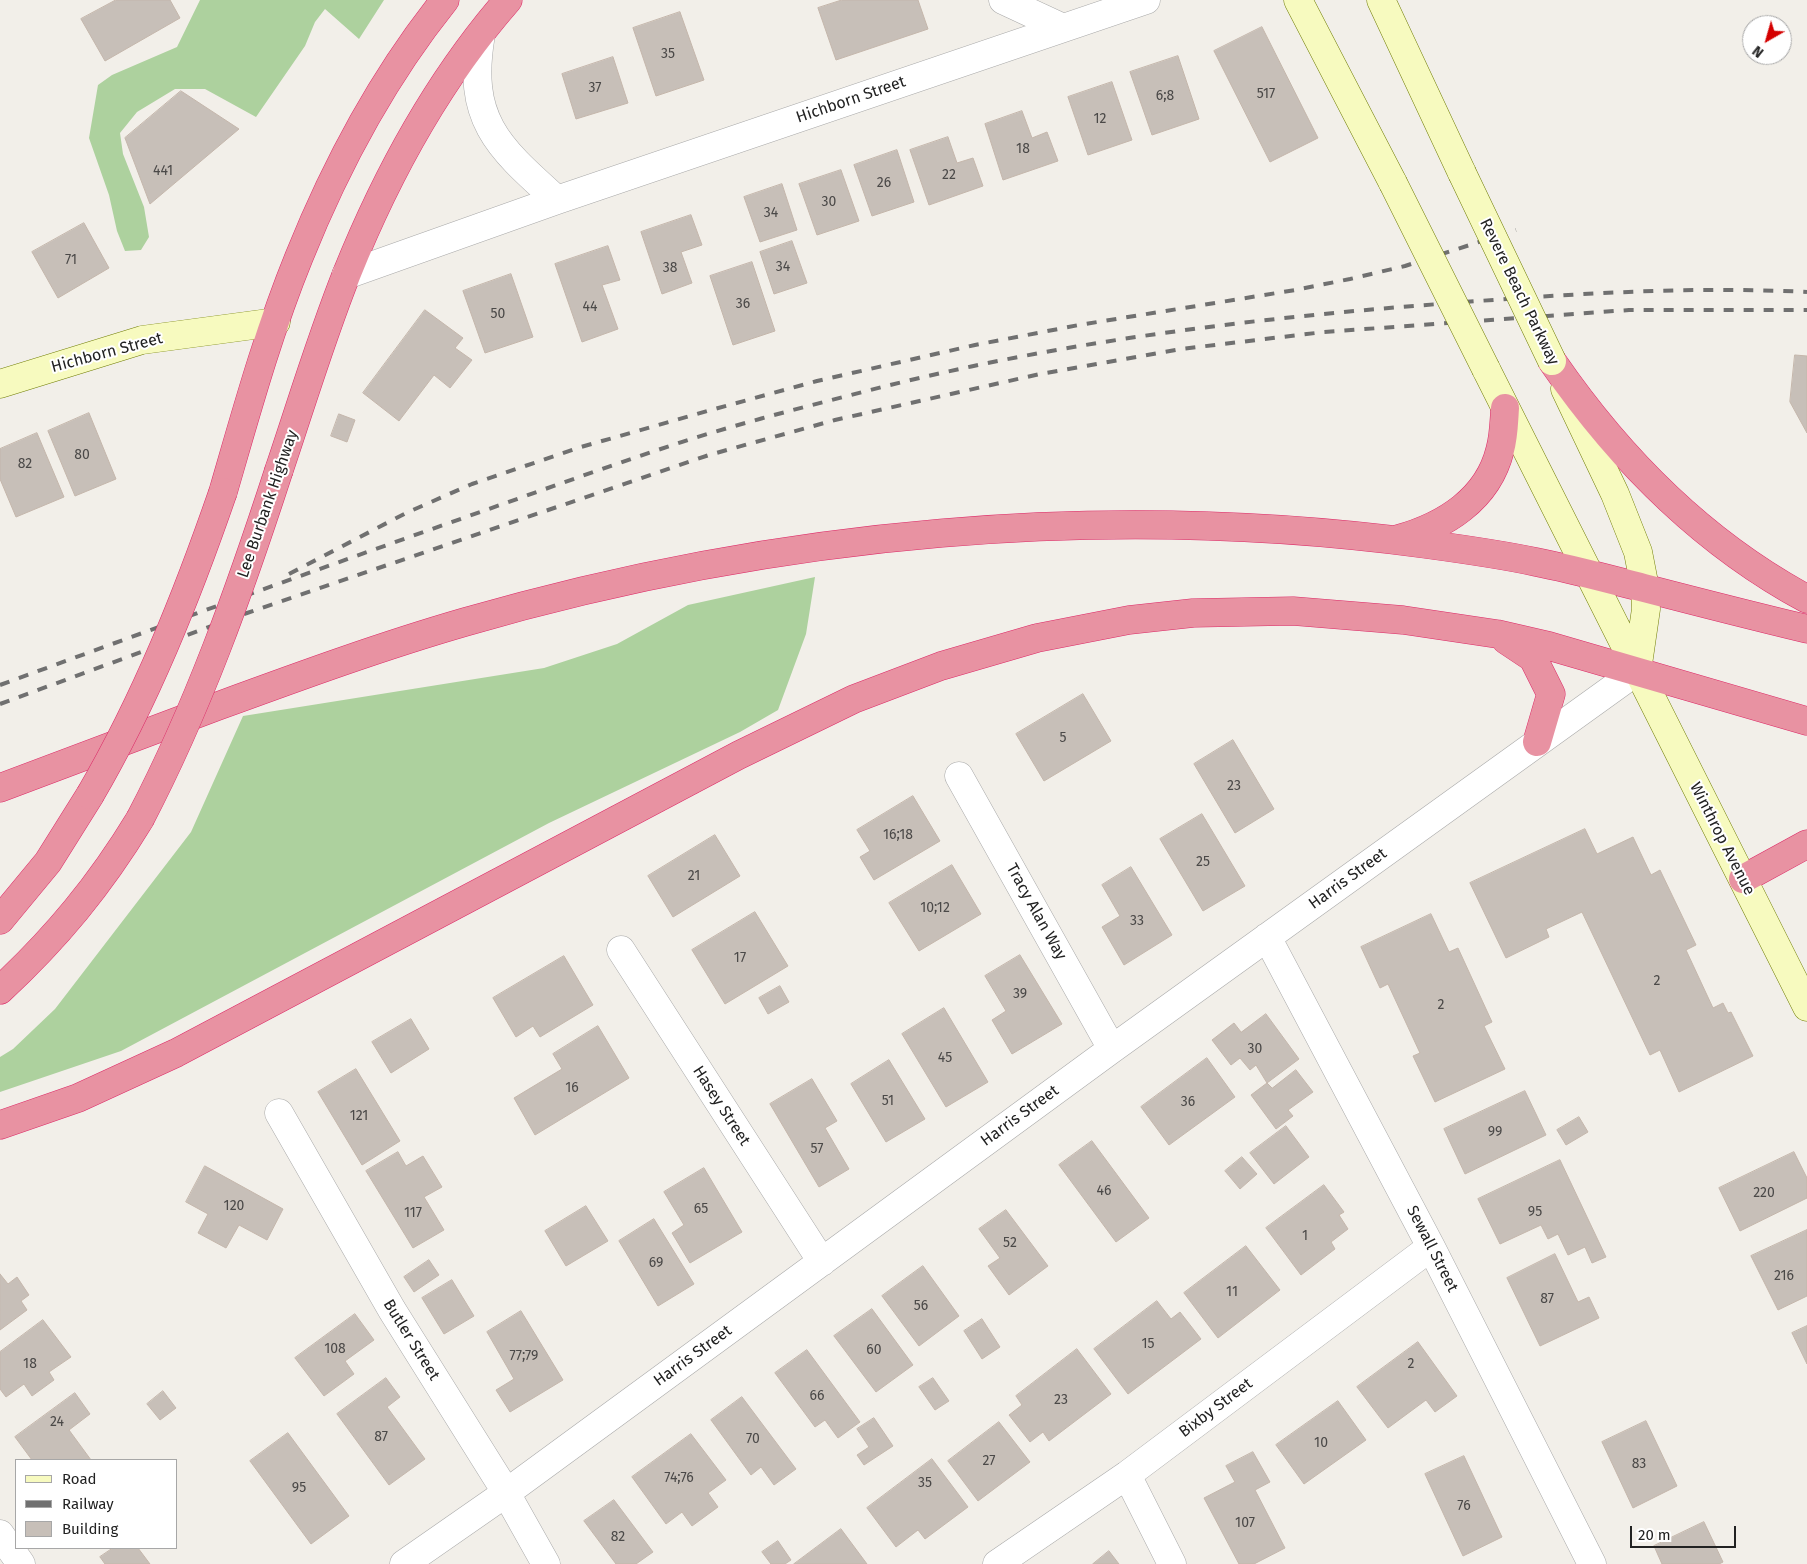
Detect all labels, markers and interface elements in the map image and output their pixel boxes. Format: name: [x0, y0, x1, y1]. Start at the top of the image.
north arrow: [1742, 15, 1792, 65]
text: N: [1749, 42, 1767, 61]
house number: 35: [661, 46, 675, 62]
street label: Hichborn Street: [794, 72, 908, 128]
house number: 37: [588, 80, 602, 96]
house number: 517: [1257, 86, 1275, 102]
house number: 6;8: [1156, 88, 1174, 104]
house number: 12: [1094, 111, 1106, 127]
house number: 18: [1016, 141, 1030, 157]
house number: 441: [153, 163, 173, 179]
house number: 22: [942, 167, 956, 183]
house number: 26: [877, 175, 891, 191]
house number: 30: [822, 194, 836, 210]
house number: 34: [764, 205, 778, 221]
street label: Revere Beach Parkway: [1475, 216, 1563, 368]
house number: 71: [65, 252, 77, 268]
house number: 34: [776, 259, 790, 275]
house number: 38: [663, 260, 677, 276]
house number: 36: [736, 296, 750, 312]
house number: 44: [583, 299, 597, 315]
house number: 50: [491, 306, 505, 322]
street label: Hichborn Street: [49, 329, 165, 377]
street label: Lee Burbank Highway: [234, 428, 302, 580]
house number: 80: [74, 447, 90, 463]
house number: 82: [18, 456, 32, 472]
house number: 5: [1059, 730, 1067, 746]
house number: 23: [1227, 778, 1241, 794]
street label: Winthrop Avenue: [1685, 779, 1759, 899]
house number: 16;18: [883, 827, 913, 843]
street label: Harris Street: [1305, 844, 1391, 914]
house number: 25: [1196, 854, 1210, 870]
street label: Tracy Alan Way: [1002, 861, 1070, 963]
house number: 21: [688, 868, 700, 884]
house number: 10;12: [920, 900, 950, 916]
house number: 33: [1130, 913, 1144, 929]
house number: 17: [734, 950, 746, 966]
house number: 2: [1654, 973, 1660, 989]
house number: 39: [1013, 986, 1027, 1002]
house number: 2: [1438, 997, 1444, 1013]
house number: 30: [1248, 1041, 1262, 1057]
house number: 45: [938, 1050, 952, 1066]
street label: Hasey Street: [688, 1063, 754, 1149]
house number: 16: [565, 1080, 579, 1096]
street label: Harris Street: [977, 1081, 1063, 1151]
house number: 51: [882, 1093, 894, 1109]
house number: 36: [1181, 1094, 1195, 1110]
house number: 121: [350, 1108, 368, 1124]
house number: 99: [1488, 1124, 1502, 1140]
house number: 57: [811, 1141, 823, 1157]
house number: 46: [1097, 1183, 1111, 1199]
house number: 220: [1753, 1185, 1775, 1201]
house number: 120: [224, 1198, 244, 1214]
house number: 65: [694, 1201, 708, 1217]
street label: Sewall Street: [1402, 1203, 1462, 1295]
house number: 95: [1528, 1204, 1542, 1220]
house number: 117: [404, 1205, 422, 1221]
house number: 1: [1302, 1228, 1308, 1244]
house number: 52: [1003, 1235, 1017, 1251]
house number: 69: [649, 1255, 663, 1271]
house number: 216: [1774, 1268, 1794, 1284]
house number: 11: [1226, 1284, 1238, 1300]
house number: 87: [1540, 1291, 1554, 1307]
street label: Butler Street: [379, 1296, 443, 1384]
house number: 56: [914, 1298, 928, 1314]
street label: Harris Street: [650, 1321, 736, 1391]
house number: 15: [1141, 1336, 1155, 1352]
house number: 108: [324, 1341, 346, 1357]
house number: 60: [866, 1342, 882, 1358]
house number: 77;79: [510, 1348, 538, 1364]
house number: 18: [23, 1356, 37, 1372]
house number: 2: [1408, 1356, 1414, 1372]
street label: Bixby Street: [1175, 1374, 1257, 1442]
house number: 66: [810, 1388, 824, 1404]
house number: 23: [1054, 1392, 1068, 1408]
house number: 24: [50, 1414, 64, 1430]
house number: 87: [374, 1429, 388, 1445]
house number: 70: [746, 1431, 760, 1447]
house number: 10: [1314, 1435, 1328, 1451]
house number: 27: [982, 1453, 996, 1469]
house number: 83: [1632, 1456, 1646, 1472]
legend: [15, 1459, 178, 1549]
text: Road: [62, 1470, 97, 1488]
house number: 74;76: [664, 1470, 694, 1486]
house number: 35: [918, 1475, 932, 1491]
house number: 95: [292, 1480, 306, 1496]
text: Railway: [62, 1495, 114, 1513]
house number: 76: [1457, 1498, 1471, 1514]
house number: 107: [1235, 1515, 1255, 1531]
scale bar: [1632, 1516, 1738, 1548]
text: Building: [62, 1520, 118, 1538]
text: 20 m: [1638, 1526, 1671, 1544]
house number: 82: [611, 1529, 625, 1545]

